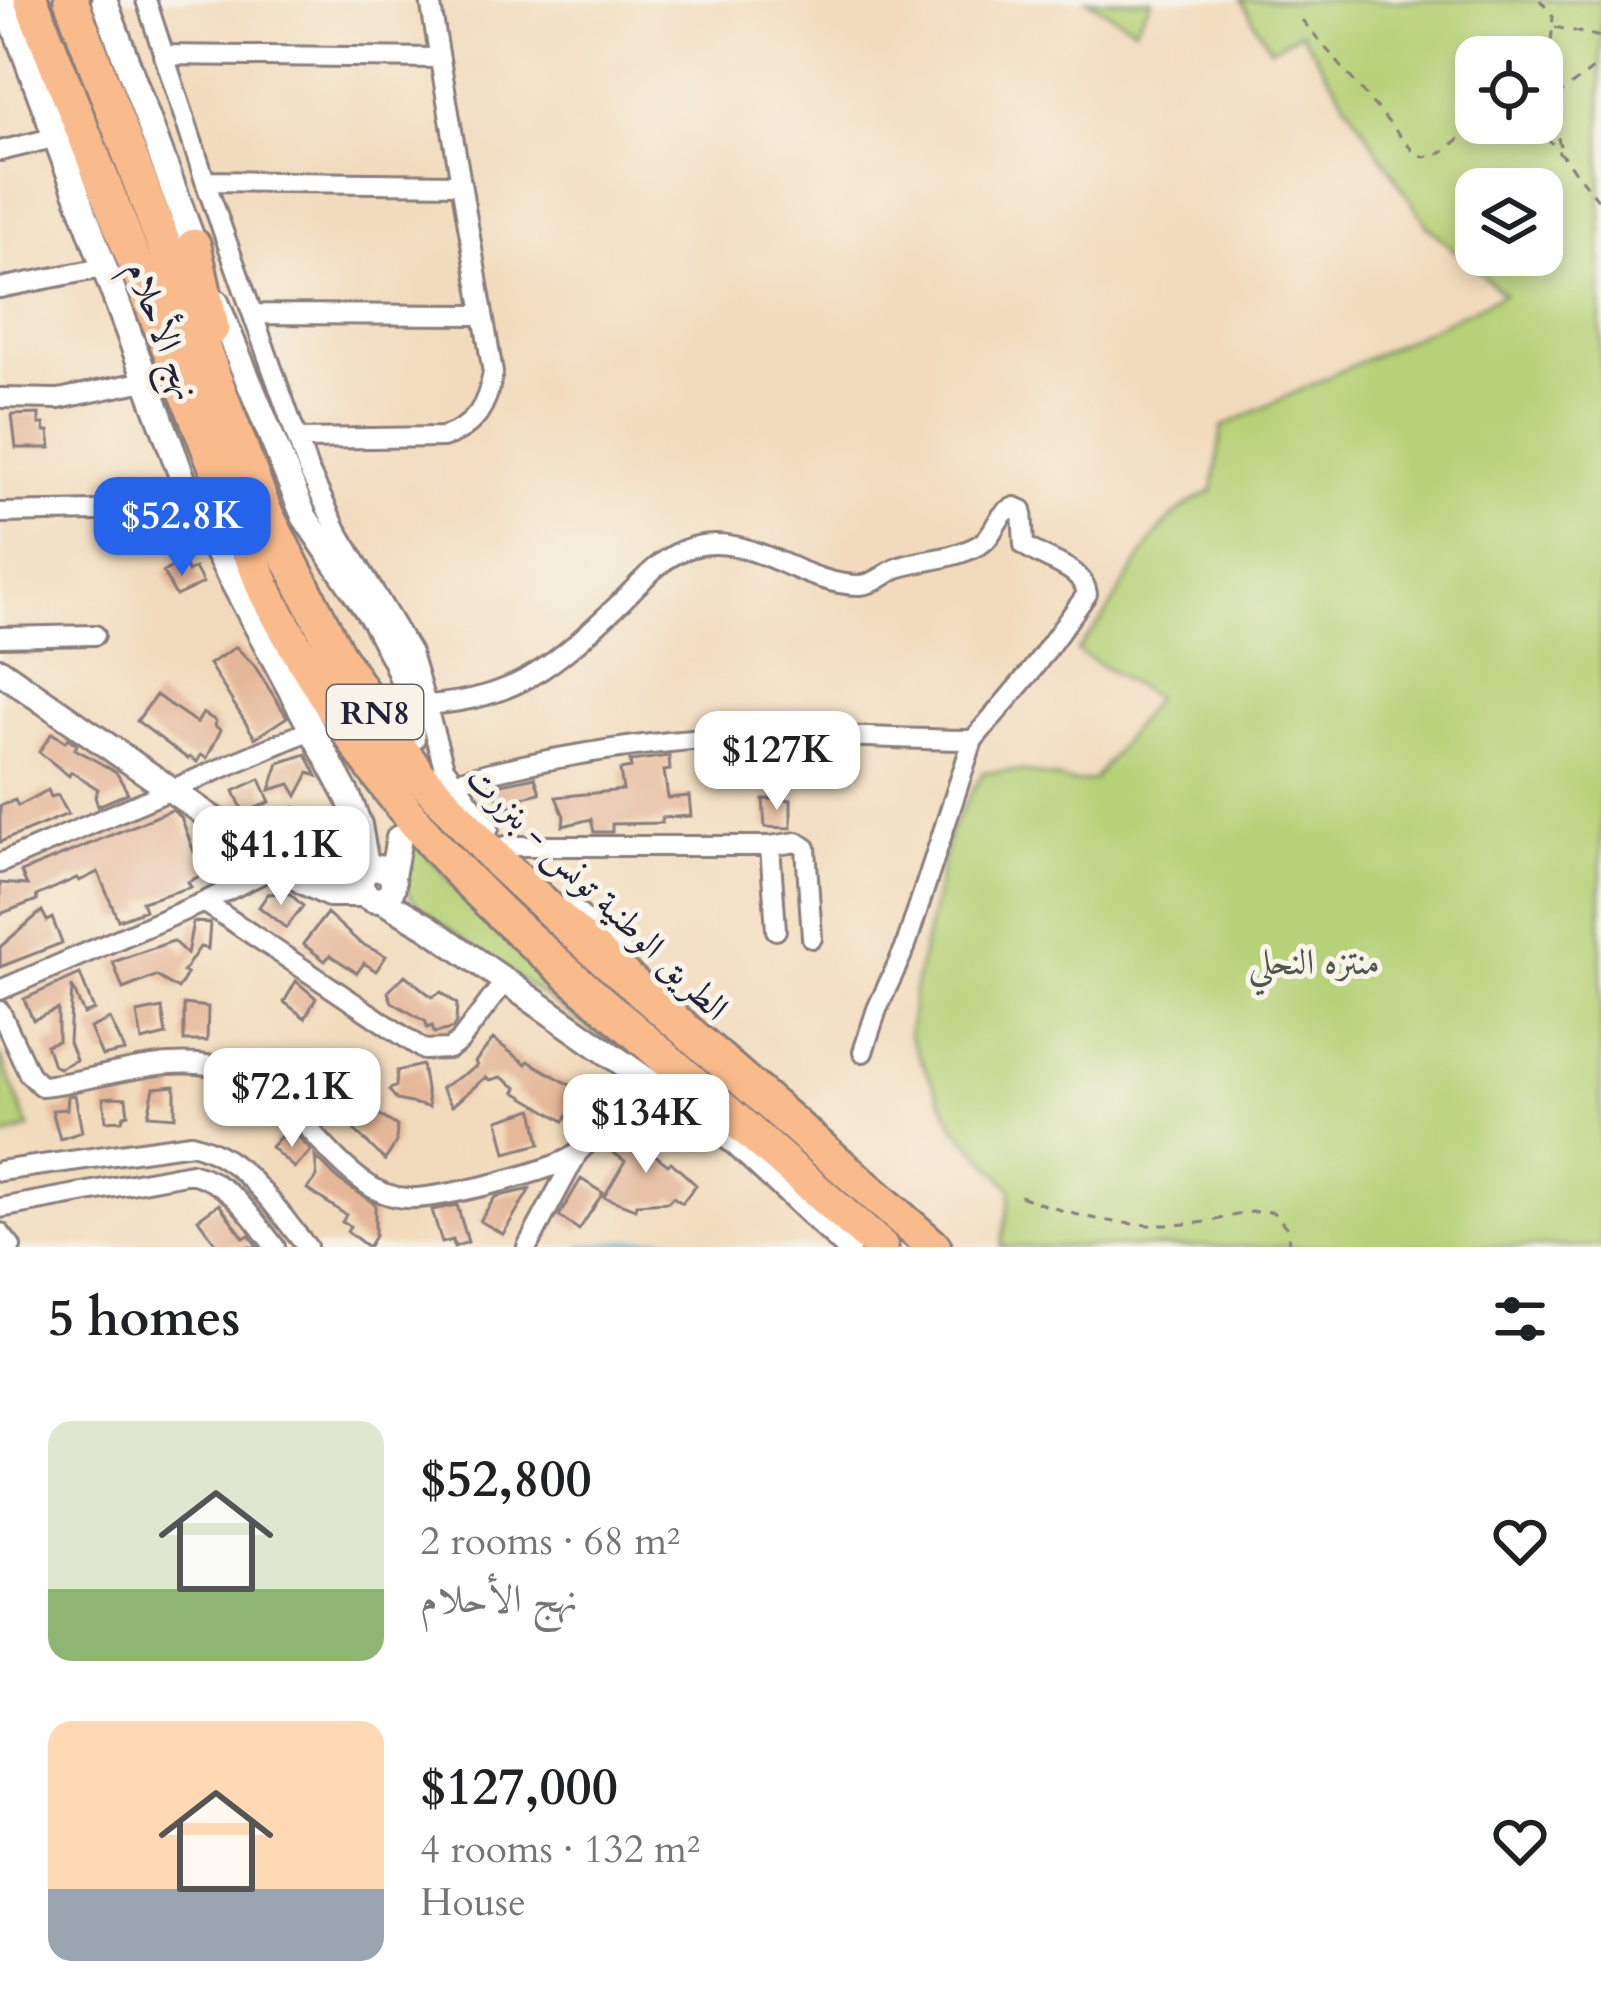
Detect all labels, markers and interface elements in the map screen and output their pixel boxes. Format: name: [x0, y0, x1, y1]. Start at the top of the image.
map controls: [1455, 36, 1563, 276]
button: locate: [1455, 36, 1563, 144]
button: layers: [1455, 168, 1563, 276]
street label: نهج الأحلام: [107, 253, 213, 410]
pin: $52.8K: [84, 477, 280, 579]
text: $52.8K: [121, 489, 243, 542]
road number: RN8: [327, 685, 423, 739]
pin: $127K: [693, 711, 861, 813]
text: $127K: [721, 723, 833, 776]
street label: الطريق الوطنية تونس - بنزرت: [455, 754, 739, 1032]
pin: $41.1K: [183, 806, 379, 908]
text: $41.1K: [220, 818, 342, 871]
park label: منتزه النحلي: [1248, 938, 1380, 996]
pin: $72.1K: [194, 1048, 390, 1150]
text: $72.1K: [231, 1060, 353, 1113]
pin: $134K: [562, 1074, 730, 1176]
text: $134K: [590, 1086, 702, 1139]
text: 5 homes: [48, 1284, 240, 1354]
icon: filters: [1487, 1286, 1553, 1352]
text: $52,800: [420, 1445, 592, 1515]
icon: home: [144, 1469, 288, 1613]
icon: heart: [1487, 1508, 1553, 1574]
text: 2 rooms · 68 m²: [420, 1515, 680, 1568]
text: نهج الأحلام: [420, 1573, 578, 1626]
text: $127,000: [420, 1753, 618, 1823]
icon: home: [144, 1769, 288, 1913]
icon: heart: [1487, 1808, 1553, 1874]
text: 4 rooms · 132 m²: [420, 1823, 700, 1876]
text: House: [420, 1876, 526, 1929]

